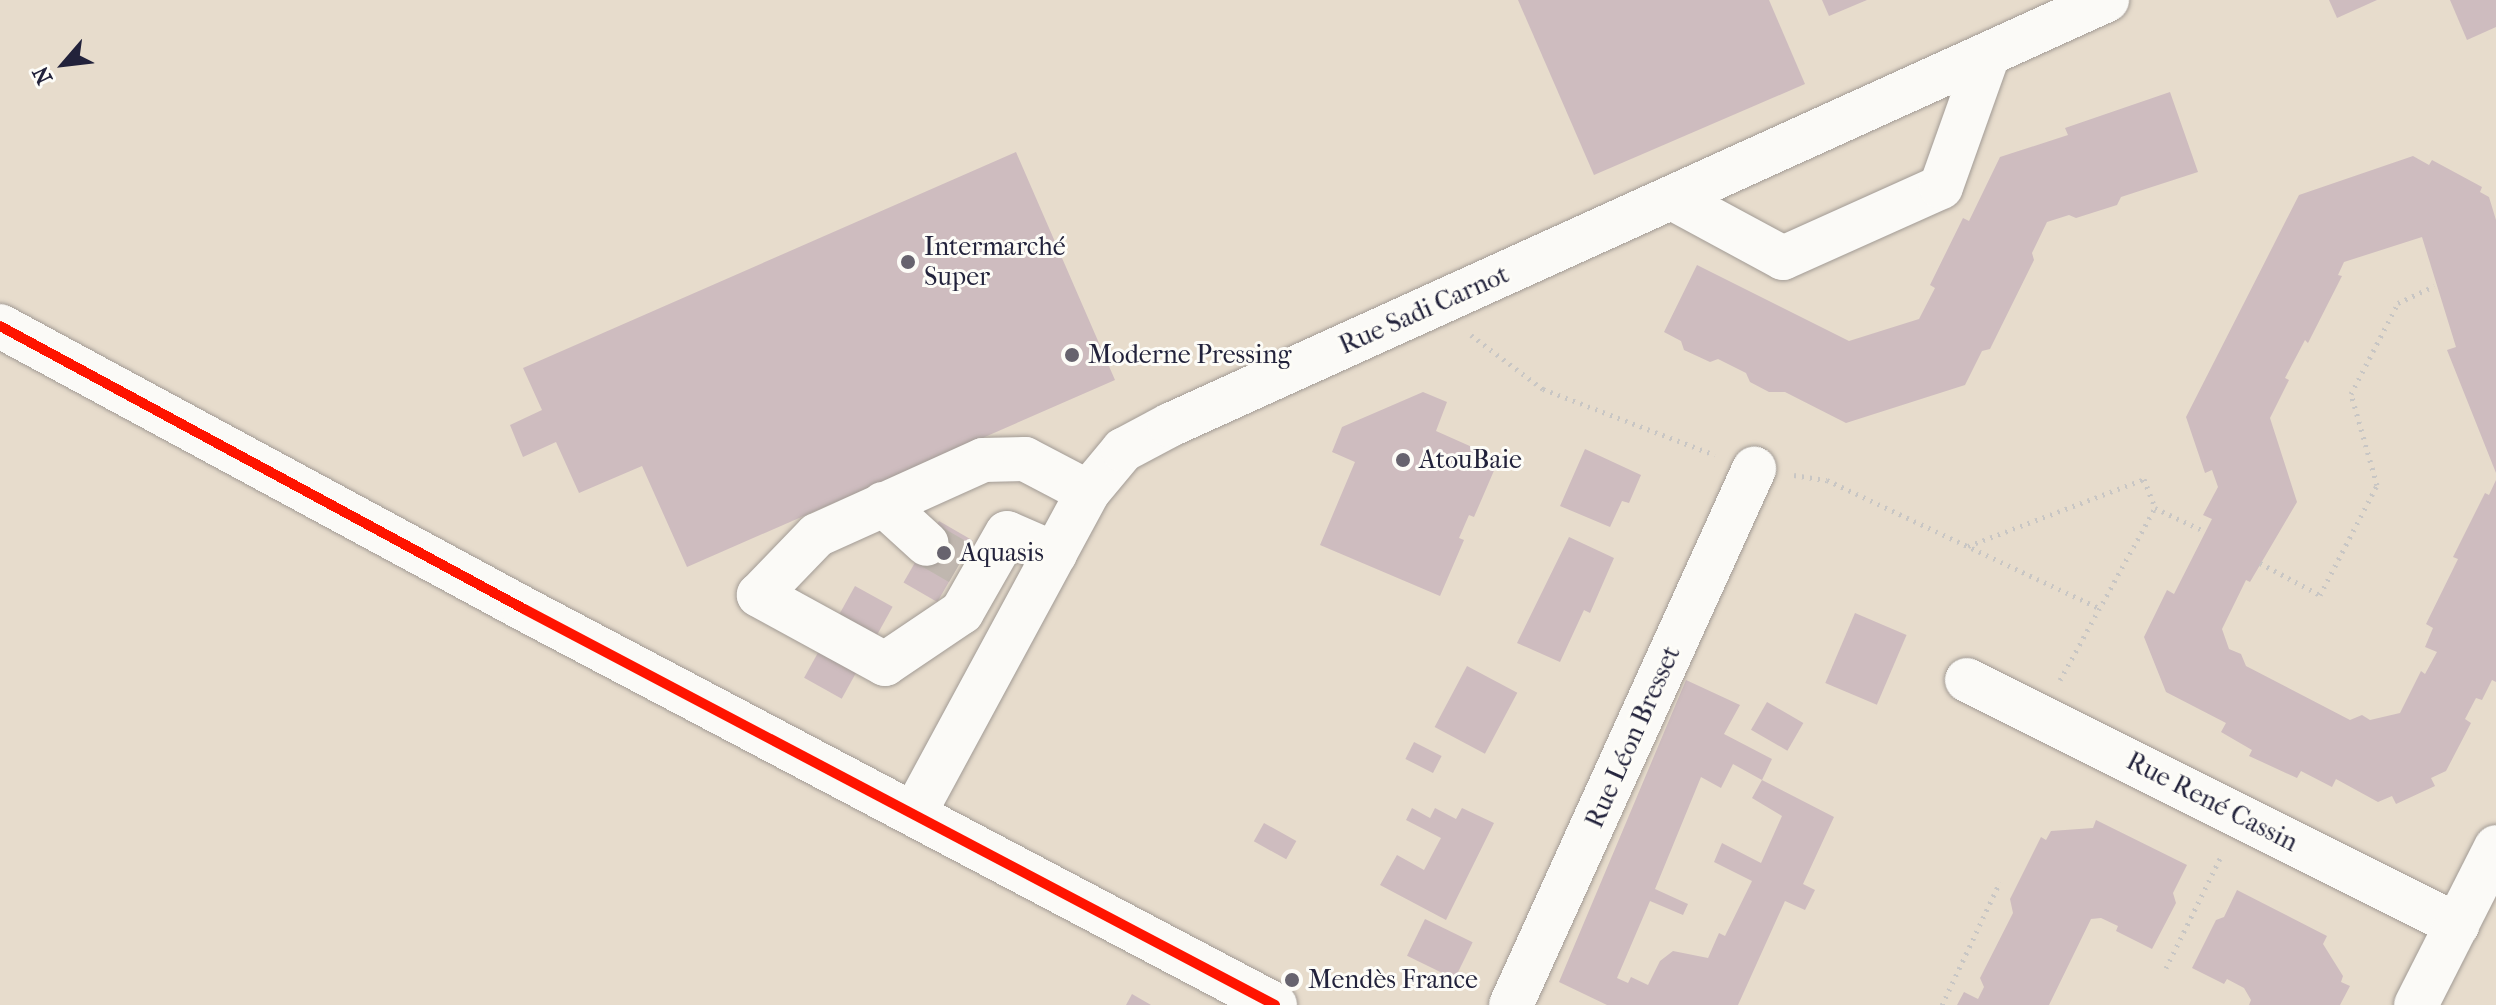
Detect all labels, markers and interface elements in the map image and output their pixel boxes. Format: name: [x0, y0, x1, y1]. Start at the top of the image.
north arrow: [24, 24, 104, 104]
text: N: [27, 62, 58, 89]
place label: Intermarché Super: [924, 231, 1066, 292]
marker: Intermarché Super: [899, 253, 917, 271]
street label: Rue Sadi Carnot: [1334, 259, 1514, 361]
place label: Moderne Pressing: [1088, 339, 1291, 371]
marker: Moderne Pressing: [1063, 346, 1081, 364]
place label: AtouBaie: [1419, 444, 1522, 476]
marker: AtouBaie: [1394, 451, 1412, 469]
place label: Aquasis: [960, 537, 1044, 569]
marker: Aquasis: [935, 544, 953, 562]
street label: Rue Léon Bresset: [1579, 641, 1687, 833]
street label: Rue René Cassin: [2121, 745, 2303, 859]
place label: Mendès France: [1308, 964, 1478, 996]
marker: Mendès France: [1283, 971, 1301, 989]

